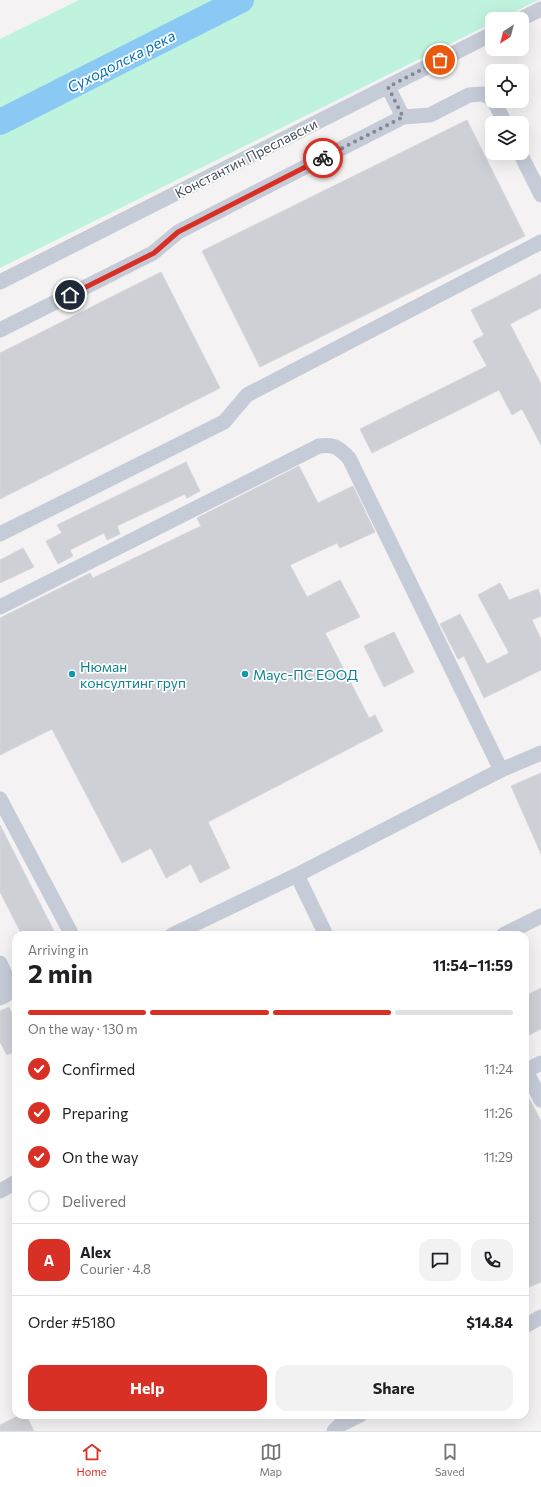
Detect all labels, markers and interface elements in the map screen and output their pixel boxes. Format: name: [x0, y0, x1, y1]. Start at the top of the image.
north arrow: [485, 12, 529, 56]
map controls: [485, 12, 529, 160]
water label: Суходолска река: [64, 26, 178, 96]
pin: [423, 43, 457, 77]
icon: bag: [429, 49, 451, 71]
button: locate: [485, 64, 529, 108]
street label: Константин Преславски: [172, 115, 320, 201]
button: layers: [485, 116, 529, 160]
courier: [303, 138, 343, 178]
icon: bike: [312, 147, 334, 169]
pin: [53, 278, 87, 312]
icon: home: [59, 284, 81, 306]
place label: Нюман консултинг груп: [80, 658, 186, 691]
place label: Маус-ПС ЕООД: [253, 666, 358, 683]
marker: Нюман консултинг груп: [67, 669, 77, 679]
marker: Маус-ПС ЕООД: [240, 669, 250, 679]
text: Arriving in: [28, 942, 88, 958]
text: 11:54–11:59: [433, 956, 513, 974]
text: 2 min: [28, 957, 93, 988]
text: On the way · 130 m: [28, 1021, 138, 1037]
icon: check: [28, 1058, 50, 1080]
text: Confirmed: [62, 1060, 135, 1078]
text: 11:24: [484, 1061, 513, 1077]
icon: check: [28, 1102, 50, 1124]
text: Preparing: [62, 1104, 128, 1122]
text: 11:26: [484, 1105, 513, 1121]
icon: check: [28, 1146, 50, 1168]
text: On the way: [62, 1148, 139, 1166]
text: 11:29: [484, 1149, 513, 1165]
text: Delivered: [62, 1192, 126, 1210]
button: chat: [419, 1239, 461, 1281]
button: phone: [471, 1239, 513, 1281]
text: Alex: [80, 1243, 111, 1261]
text: A: [44, 1251, 54, 1269]
text: Courier · 4.8: [80, 1261, 151, 1277]
text: Order #5180: [28, 1313, 116, 1331]
text: $14.84: [466, 1313, 513, 1331]
button: Help: [28, 1365, 267, 1411]
button: Share: [275, 1365, 513, 1411]
tab: Home: [76, 1441, 107, 1478]
tab: Map: [259, 1441, 282, 1478]
tab: Saved: [435, 1441, 465, 1478]

